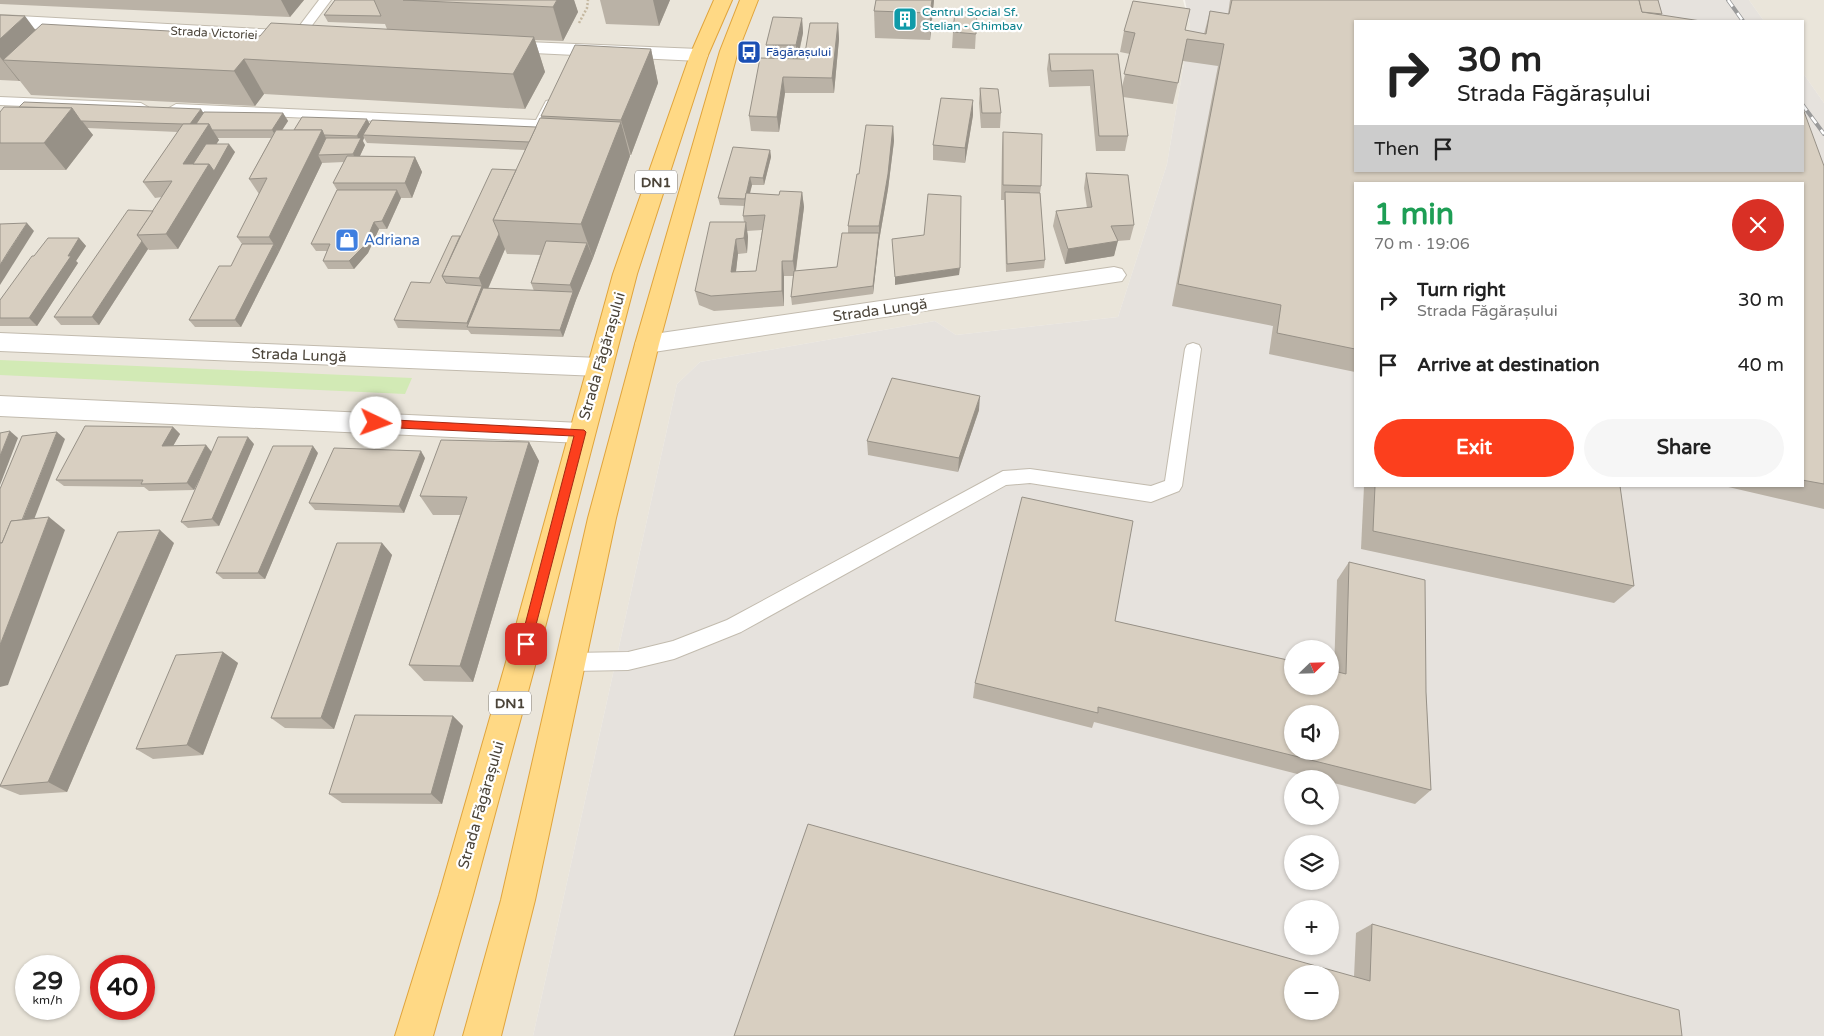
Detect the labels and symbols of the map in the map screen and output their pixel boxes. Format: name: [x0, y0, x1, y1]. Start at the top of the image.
place label: Centrul Social Sf. Stelian - Ghimbav: [922, 5, 1023, 33]
building icon: Centrul Social Sf. Stelian - Ghimbav: [892, 6, 918, 32]
street label: Strada Victoriei: [170, 24, 258, 42]
bus stop icon: Făgărașului: [736, 39, 762, 65]
place label: Făgărașului: [766, 45, 831, 59]
road number: DN1: [635, 170, 677, 193]
shop icon: Adriana: [334, 227, 360, 253]
place label: Adriana: [364, 231, 420, 249]
street label: Strada Făgărașului: [575, 290, 629, 422]
street label: Strada Lungă: [832, 294, 928, 326]
street label: Strada Lungă: [251, 344, 347, 366]
position arrow: [349, 396, 401, 448]
pin: [505, 623, 547, 665]
north arrow: [1284, 640, 1339, 695]
road number: DN1: [489, 691, 531, 714]
street label: Strada Făgărașului: [454, 739, 508, 871]
speed limit sign: 40: [90, 955, 155, 1020]

